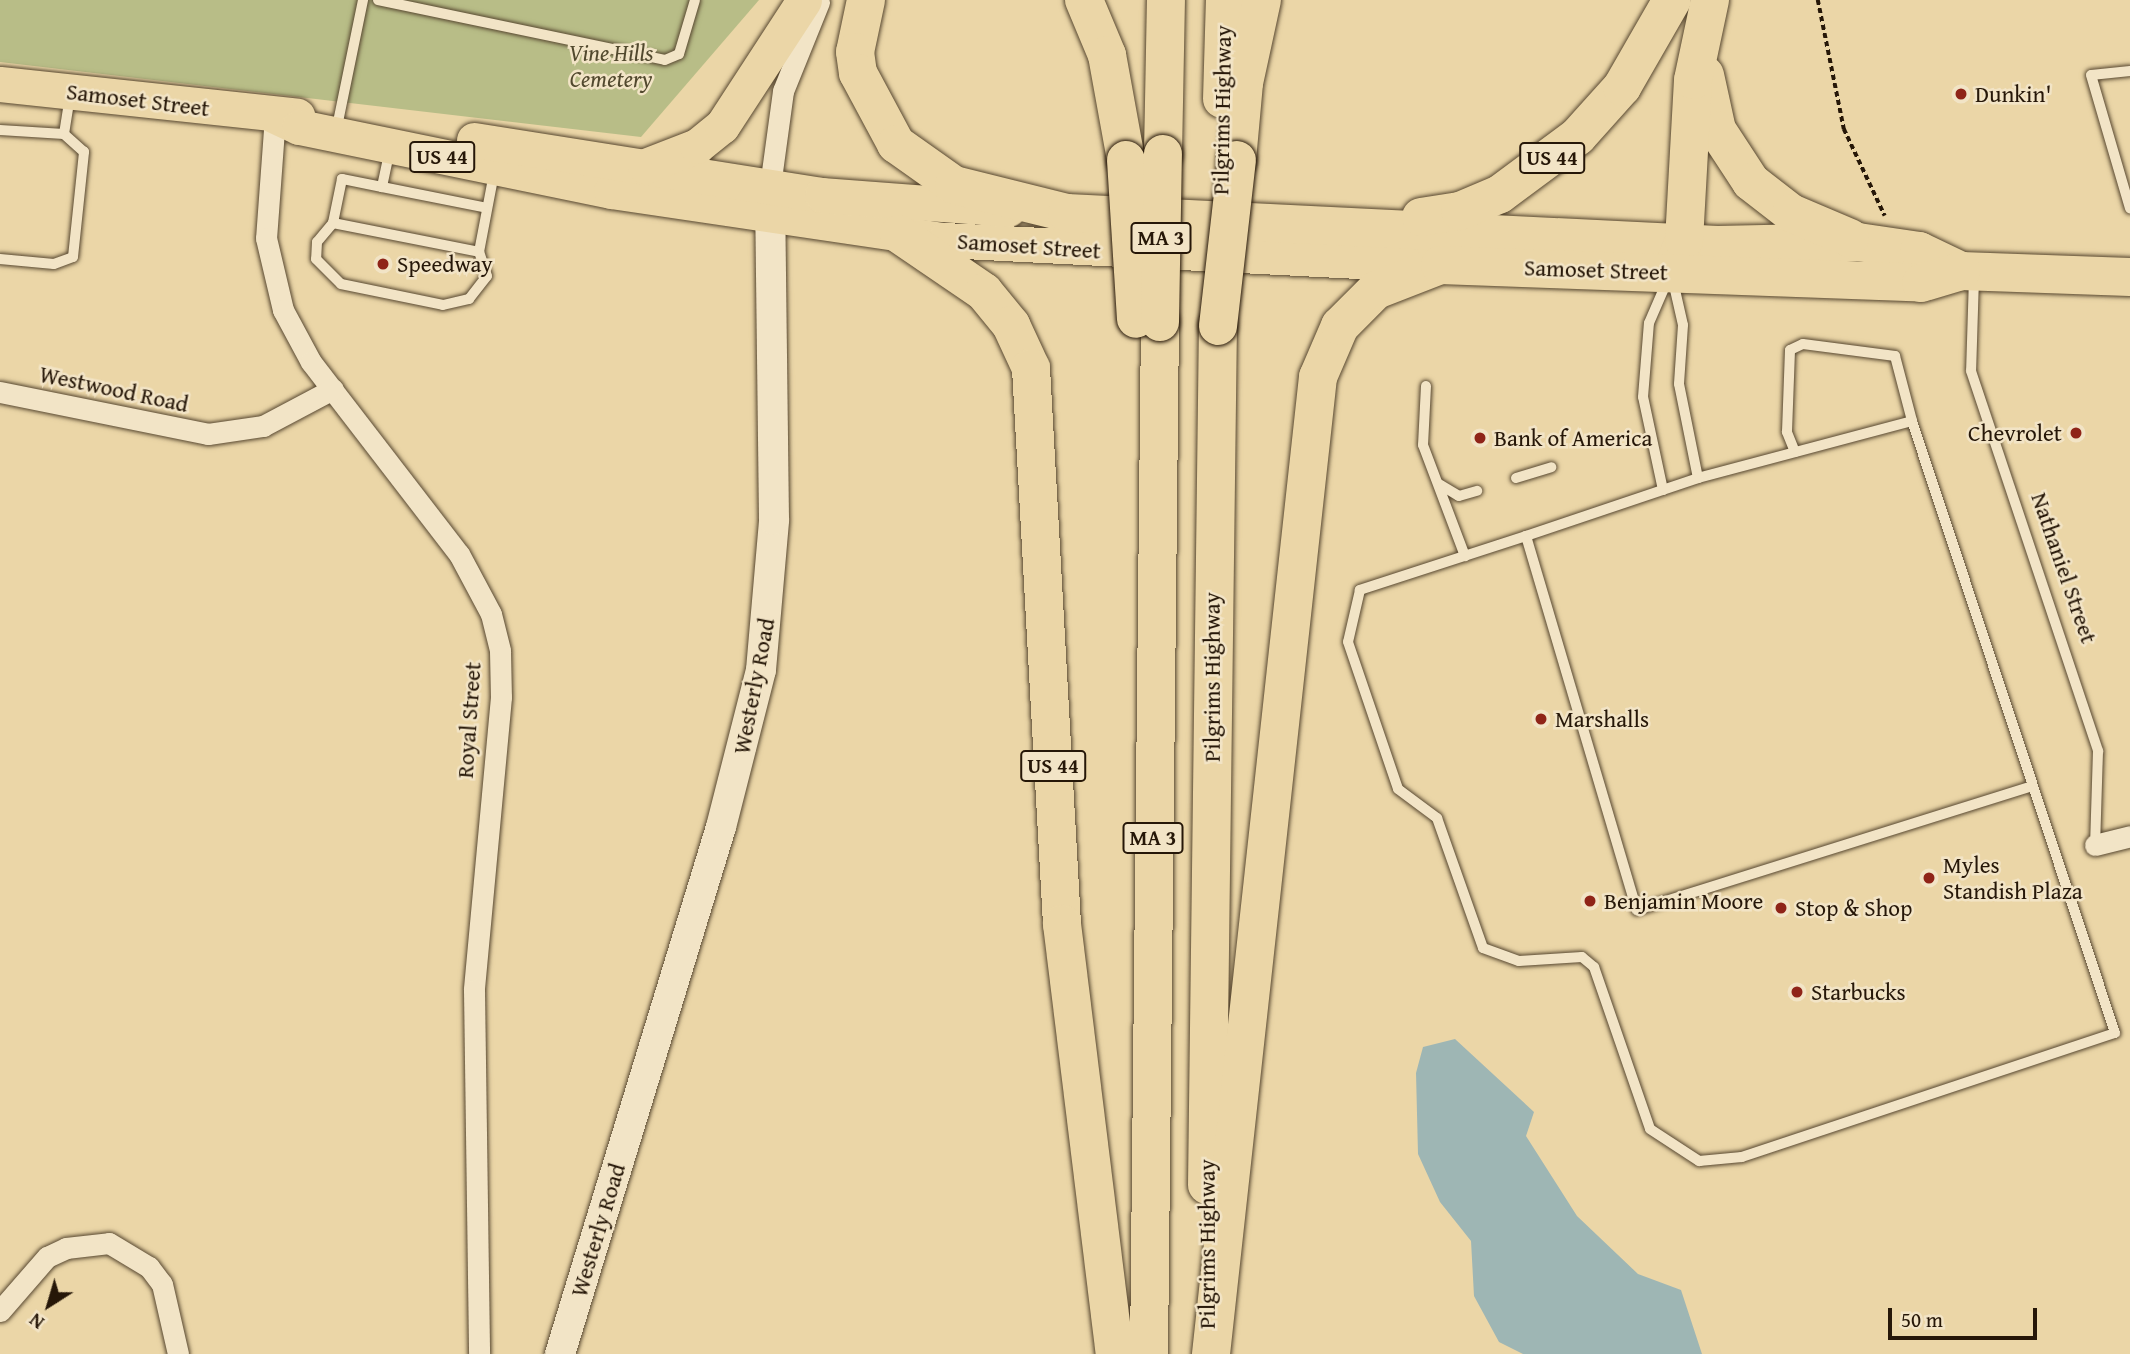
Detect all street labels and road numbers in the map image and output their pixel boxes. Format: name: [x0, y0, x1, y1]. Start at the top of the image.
street label: Pilgrims Highway: [1207, 25, 1237, 195]
street label: Samoset Street: [65, 78, 211, 122]
road number: US 44: [409, 140, 475, 174]
road number: US 44: [1519, 140, 1585, 176]
road number: MA 3: [1130, 220, 1192, 256]
street label: Samoset Street: [956, 227, 1102, 265]
street label: Samoset Street: [1524, 254, 1668, 286]
street label: Westwood Road: [37, 360, 191, 418]
street label: Nathaniel Street: [2025, 489, 2103, 647]
street label: Pilgrims Highway: [1198, 592, 1226, 762]
street label: Westerly Road: [727, 616, 781, 756]
street label: Royal Street: [451, 661, 487, 779]
road number: US 44: [1020, 748, 1086, 784]
road number: MA 3: [1122, 820, 1184, 856]
street label: Pilgrims Highway: [1193, 1159, 1221, 1329]
street label: Westerly Road: [565, 1160, 631, 1300]

